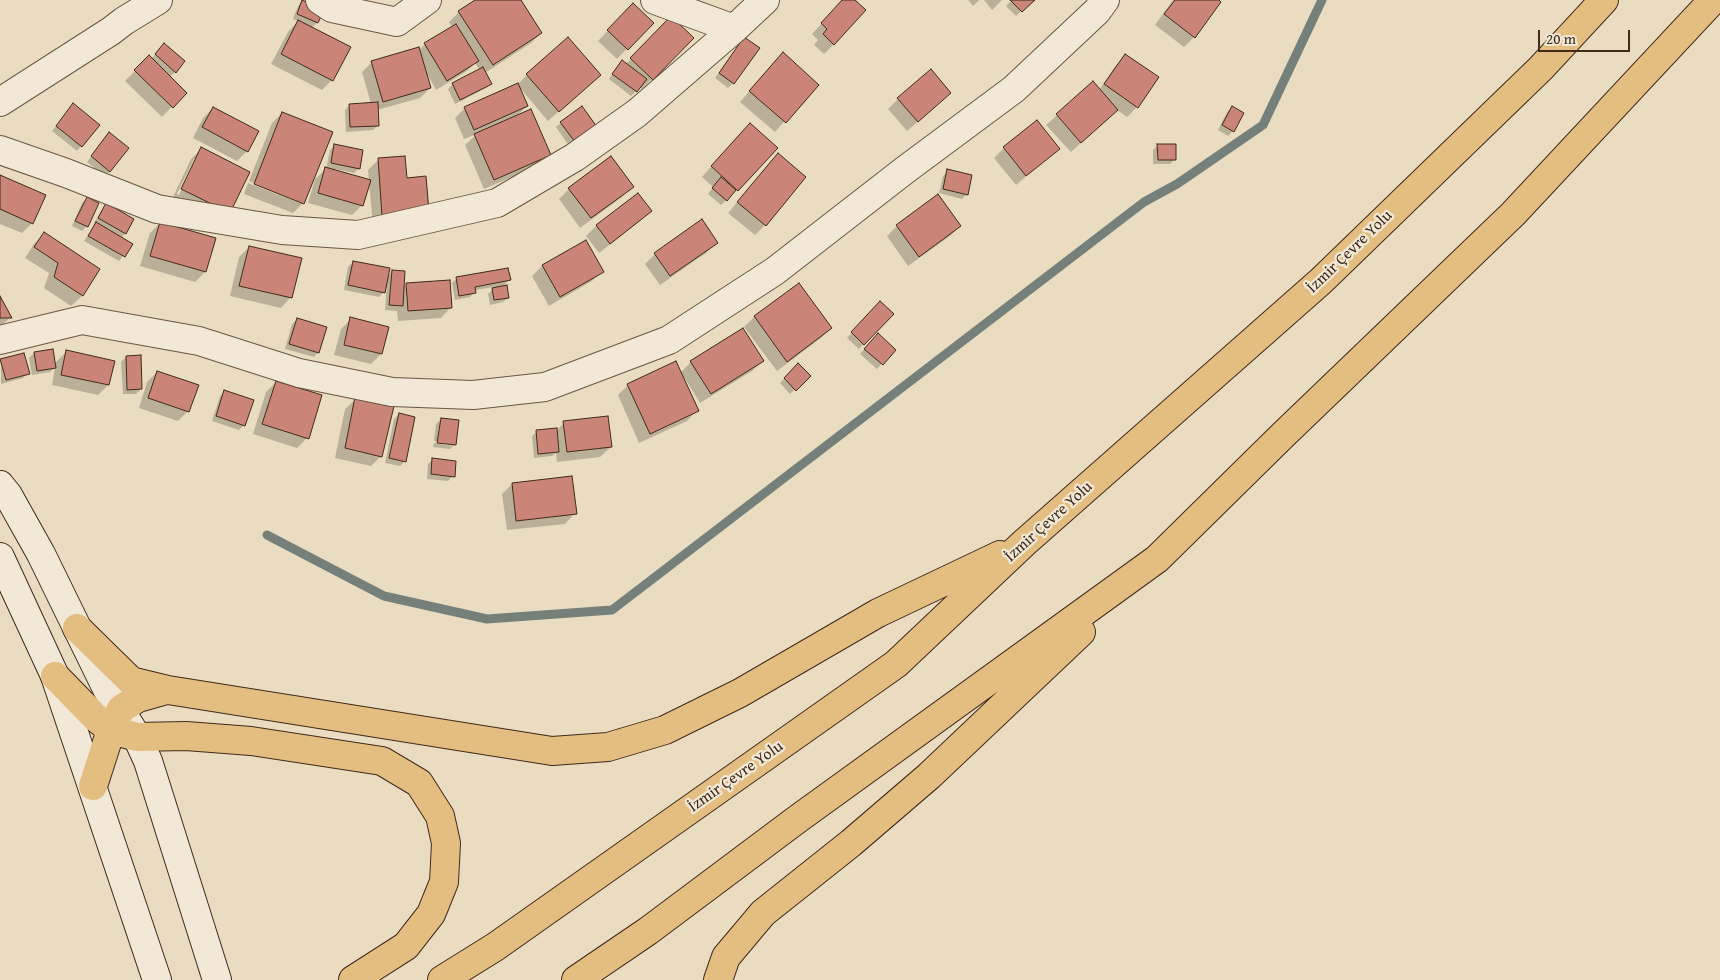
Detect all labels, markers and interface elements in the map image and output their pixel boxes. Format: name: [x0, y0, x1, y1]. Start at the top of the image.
scale bar: [1540, 20, 1632, 52]
text: 20 m: [1546, 28, 1576, 49]
street label: İzmir Çevre Yolu: [1303, 206, 1397, 298]
street label: İzmir Çevre Yolu: [1001, 478, 1097, 566]
street label: İzmir Çevre Yolu: [685, 737, 787, 817]

